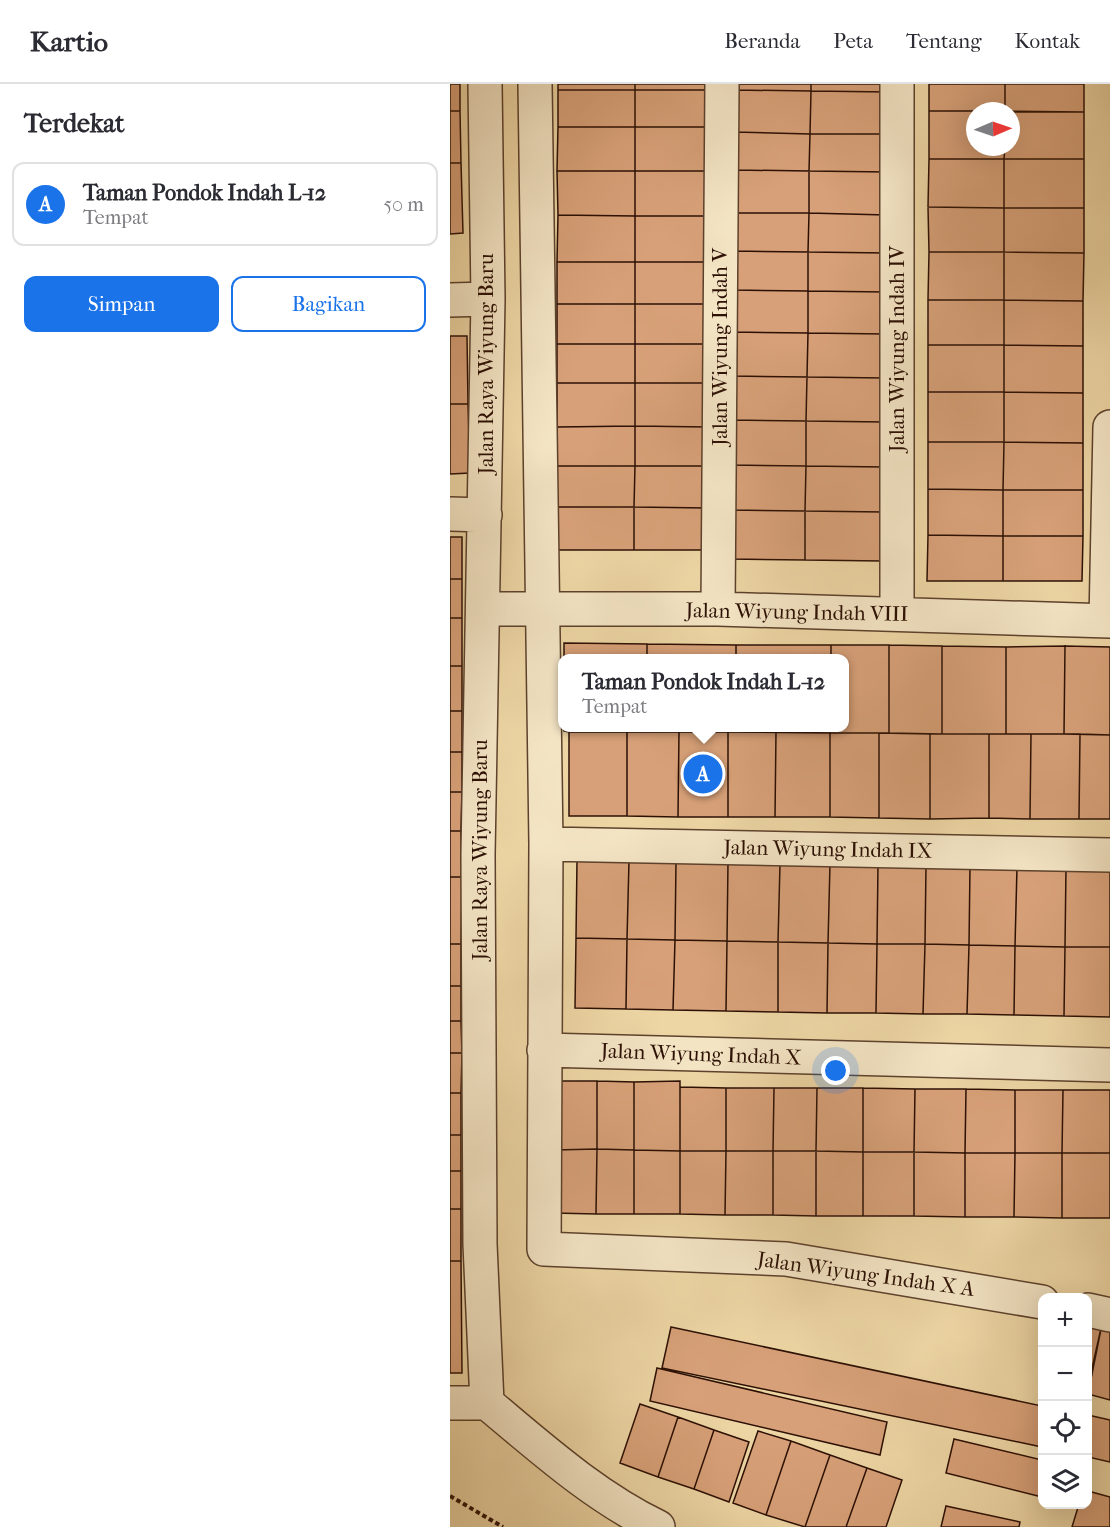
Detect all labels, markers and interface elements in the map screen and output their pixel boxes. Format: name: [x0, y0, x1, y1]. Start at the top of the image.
text: Kartio: [30, 25, 108, 58]
text: Beranda: [724, 29, 800, 53]
text: Peta: [833, 29, 873, 53]
text: Tentang: [906, 29, 982, 53]
text: Kontak: [1015, 29, 1080, 53]
north arrow: [966, 102, 1020, 156]
text: Terdekat: [24, 108, 125, 139]
text: Taman Pondok Indah L-12: [83, 180, 326, 206]
text: A: [39, 193, 52, 216]
text: 50 m: [383, 193, 424, 216]
text: Tempat: [83, 206, 149, 229]
street label: Jalan Wiyung Indah IV: [885, 245, 909, 454]
street label: Jalan Wiyung Indah V: [708, 247, 732, 448]
street label: Jalan Raya Wiyung Baru: [474, 253, 498, 477]
button: Simpan: [24, 276, 219, 332]
button: Bagikan: [231, 276, 426, 332]
street label: Jalan Wiyung Indah VIII: [683, 598, 909, 626]
popup: [558, 654, 849, 732]
text: Taman Pondok Indah L-12: [582, 669, 825, 695]
text: Tempat: [582, 695, 647, 718]
street label: Jalan Raya Wiyung Baru: [468, 739, 492, 963]
pin: A: [684, 752, 722, 796]
street label: Jalan Wiyung Indah IX: [721, 835, 933, 863]
street label: Jalan Wiyung Indah X: [598, 1038, 802, 1070]
your location: [821, 1056, 850, 1085]
street label: Jalan Wiyung Indah X A: [754, 1247, 976, 1301]
map controls: [1038, 1293, 1092, 1509]
button: +: [1038, 1293, 1092, 1347]
button: −: [1038, 1347, 1092, 1401]
button: locate: [1038, 1401, 1092, 1455]
button: layers: [1038, 1455, 1092, 1509]

